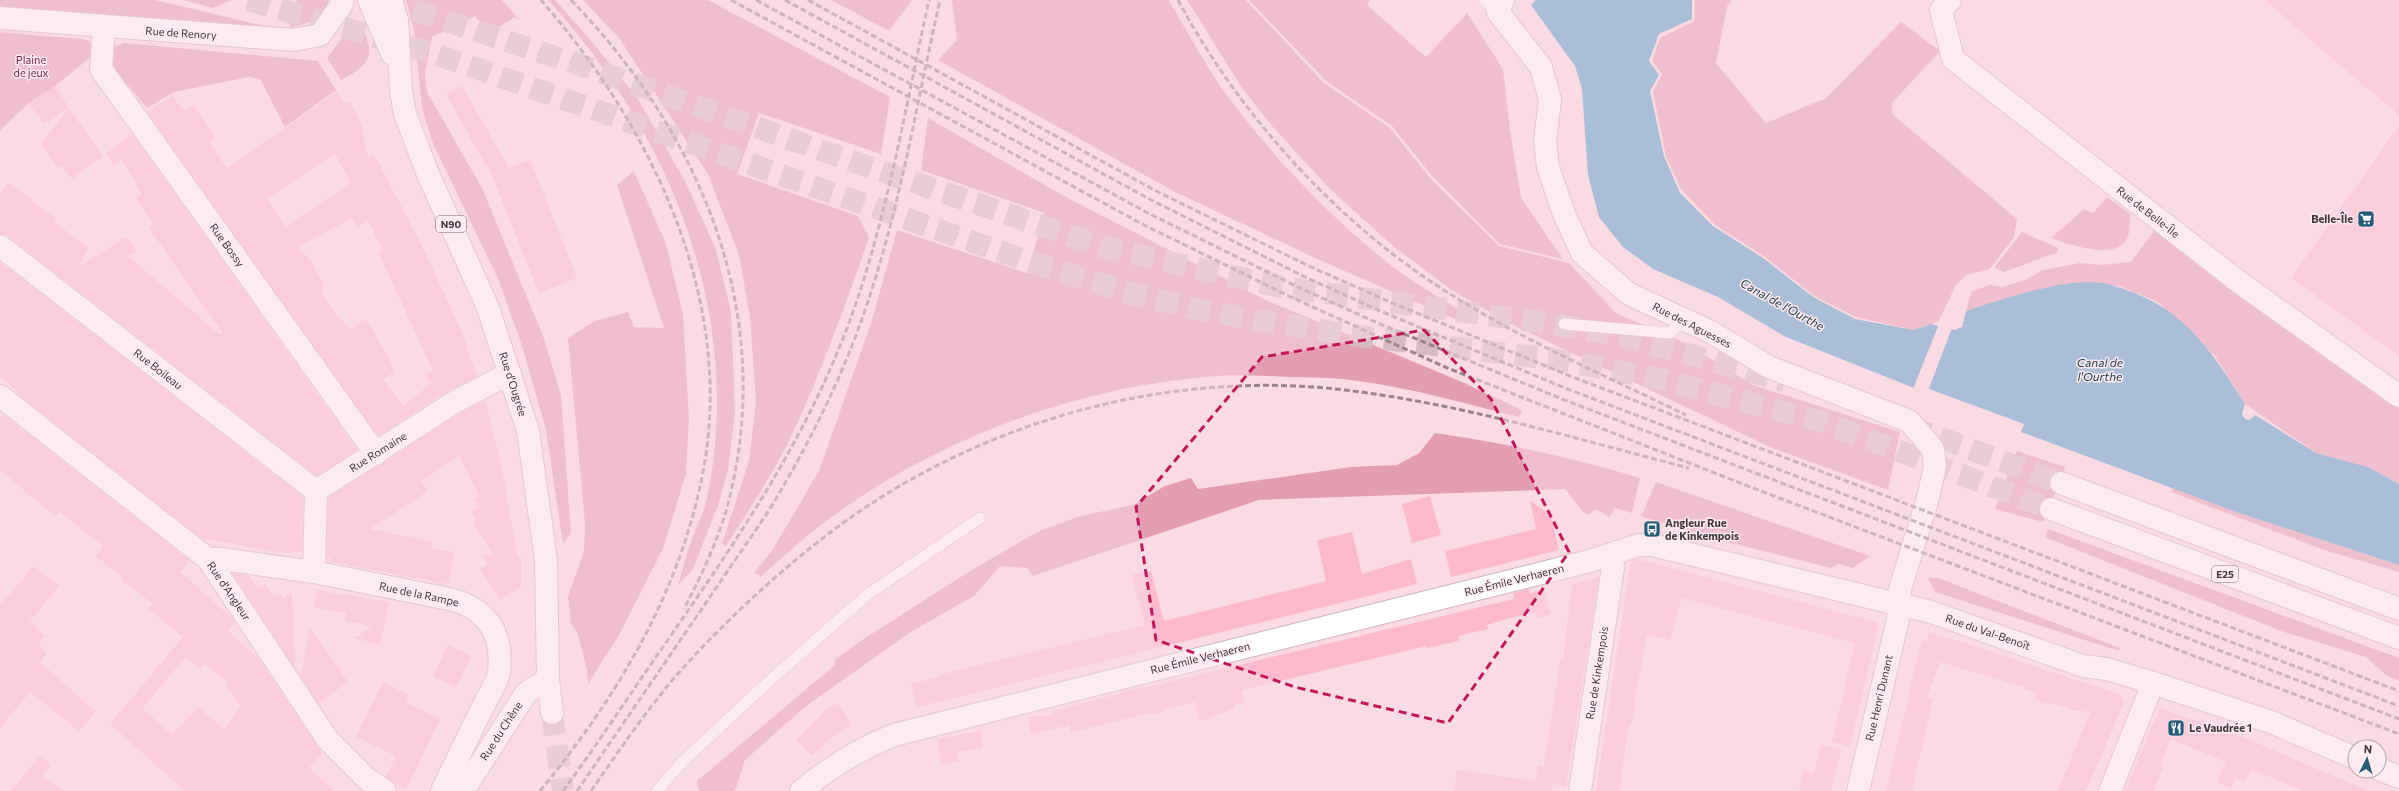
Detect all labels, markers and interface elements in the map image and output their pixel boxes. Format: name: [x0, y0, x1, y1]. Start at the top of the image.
street label: Rue de Renory: [145, 24, 217, 41]
park label: Plaine de jeux: [14, 53, 49, 79]
street label: Rue de Belle-Île: [2114, 182, 2183, 240]
supermarket icon: Belle-Île: [2356, 209, 2376, 229]
place label: Belle-Île: [2311, 211, 2353, 225]
road number: N90: [436, 216, 466, 232]
street label: Rue Bossy: [207, 220, 248, 269]
water label: Canal de l'Ourthe: [1738, 275, 1827, 333]
street label: Rue des Aguesses: [1651, 299, 1734, 350]
street label: Rue Boileau: [131, 346, 185, 392]
street label: Rue d'Ougrée: [497, 350, 530, 418]
water label: Canal de l'Ourthe: [2077, 355, 2124, 383]
street label: Rue Romaine: [347, 429, 409, 474]
place label: Angleur Rue de Kinkempois: [1665, 516, 1739, 542]
bus stop icon: Angleur Rue de Kinkempois: [1642, 519, 1662, 539]
street label: Rue d'Angleur: [205, 559, 254, 623]
street label: Rue Émile Verhaeren: [1462, 560, 1565, 598]
road number: E25: [2212, 566, 2238, 582]
street label: Rue de la Rampe: [378, 579, 460, 608]
street label: Rue du Val-Benoît: [1944, 611, 2033, 652]
street label: Rue de Kinkempois: [1583, 625, 1610, 720]
street label: Rue Émile Verhaeren: [1148, 638, 1251, 676]
street label: Rue Henri Dunant: [1862, 653, 1895, 742]
street label: Rue du Chêne: [477, 699, 525, 763]
restaurant icon: Le Vaudrée 1: [2166, 718, 2186, 738]
place label: Le Vaudrée 1: [2189, 721, 2252, 734]
north arrow: [2347, 739, 2387, 779]
text: N: [2363, 742, 2373, 755]

